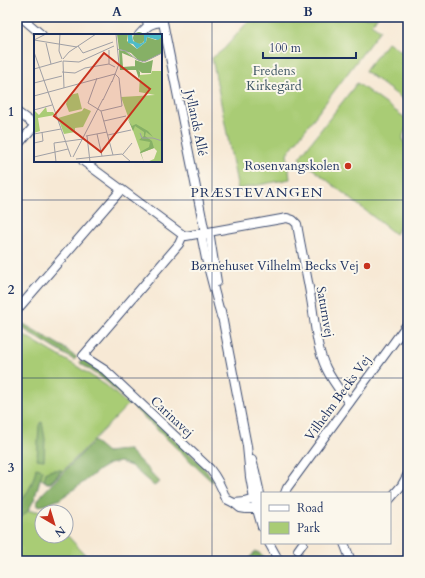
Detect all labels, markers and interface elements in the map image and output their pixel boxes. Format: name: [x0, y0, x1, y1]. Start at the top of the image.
text: A: [112, 3, 122, 21]
text: B: [303, 3, 313, 21]
inset map: [34, 34, 162, 162]
scale bar: [263, 34, 356, 60]
text: 100 m: [269, 40, 302, 56]
park label: Fredens Kirkegård: [246, 62, 302, 95]
street label: Jyllands Allé: [180, 86, 212, 158]
text: 1: [8, 103, 14, 121]
place label: Rosenvangskolen: [245, 157, 341, 175]
marker: Rosenvangskolen: [343, 161, 353, 171]
district label: PRÆSTEVANGEN: [191, 183, 323, 202]
place label: Børnehuset Vilhelm Becks Vej: [191, 257, 359, 275]
marker: Børnehuset Vilhelm Becks Vej: [362, 261, 372, 271]
text: 2: [8, 281, 15, 299]
street label: Saturnvej: [312, 285, 338, 339]
street label: Vilhelm Becks Vej: [301, 351, 375, 445]
street label: Carinavej: [146, 392, 198, 442]
text: 3: [8, 459, 15, 477]
legend: [261, 492, 391, 544]
text: Road: [297, 500, 324, 516]
north arrow: [34, 504, 74, 544]
text: Park: [297, 520, 321, 536]
text: N: [51, 523, 68, 541]

